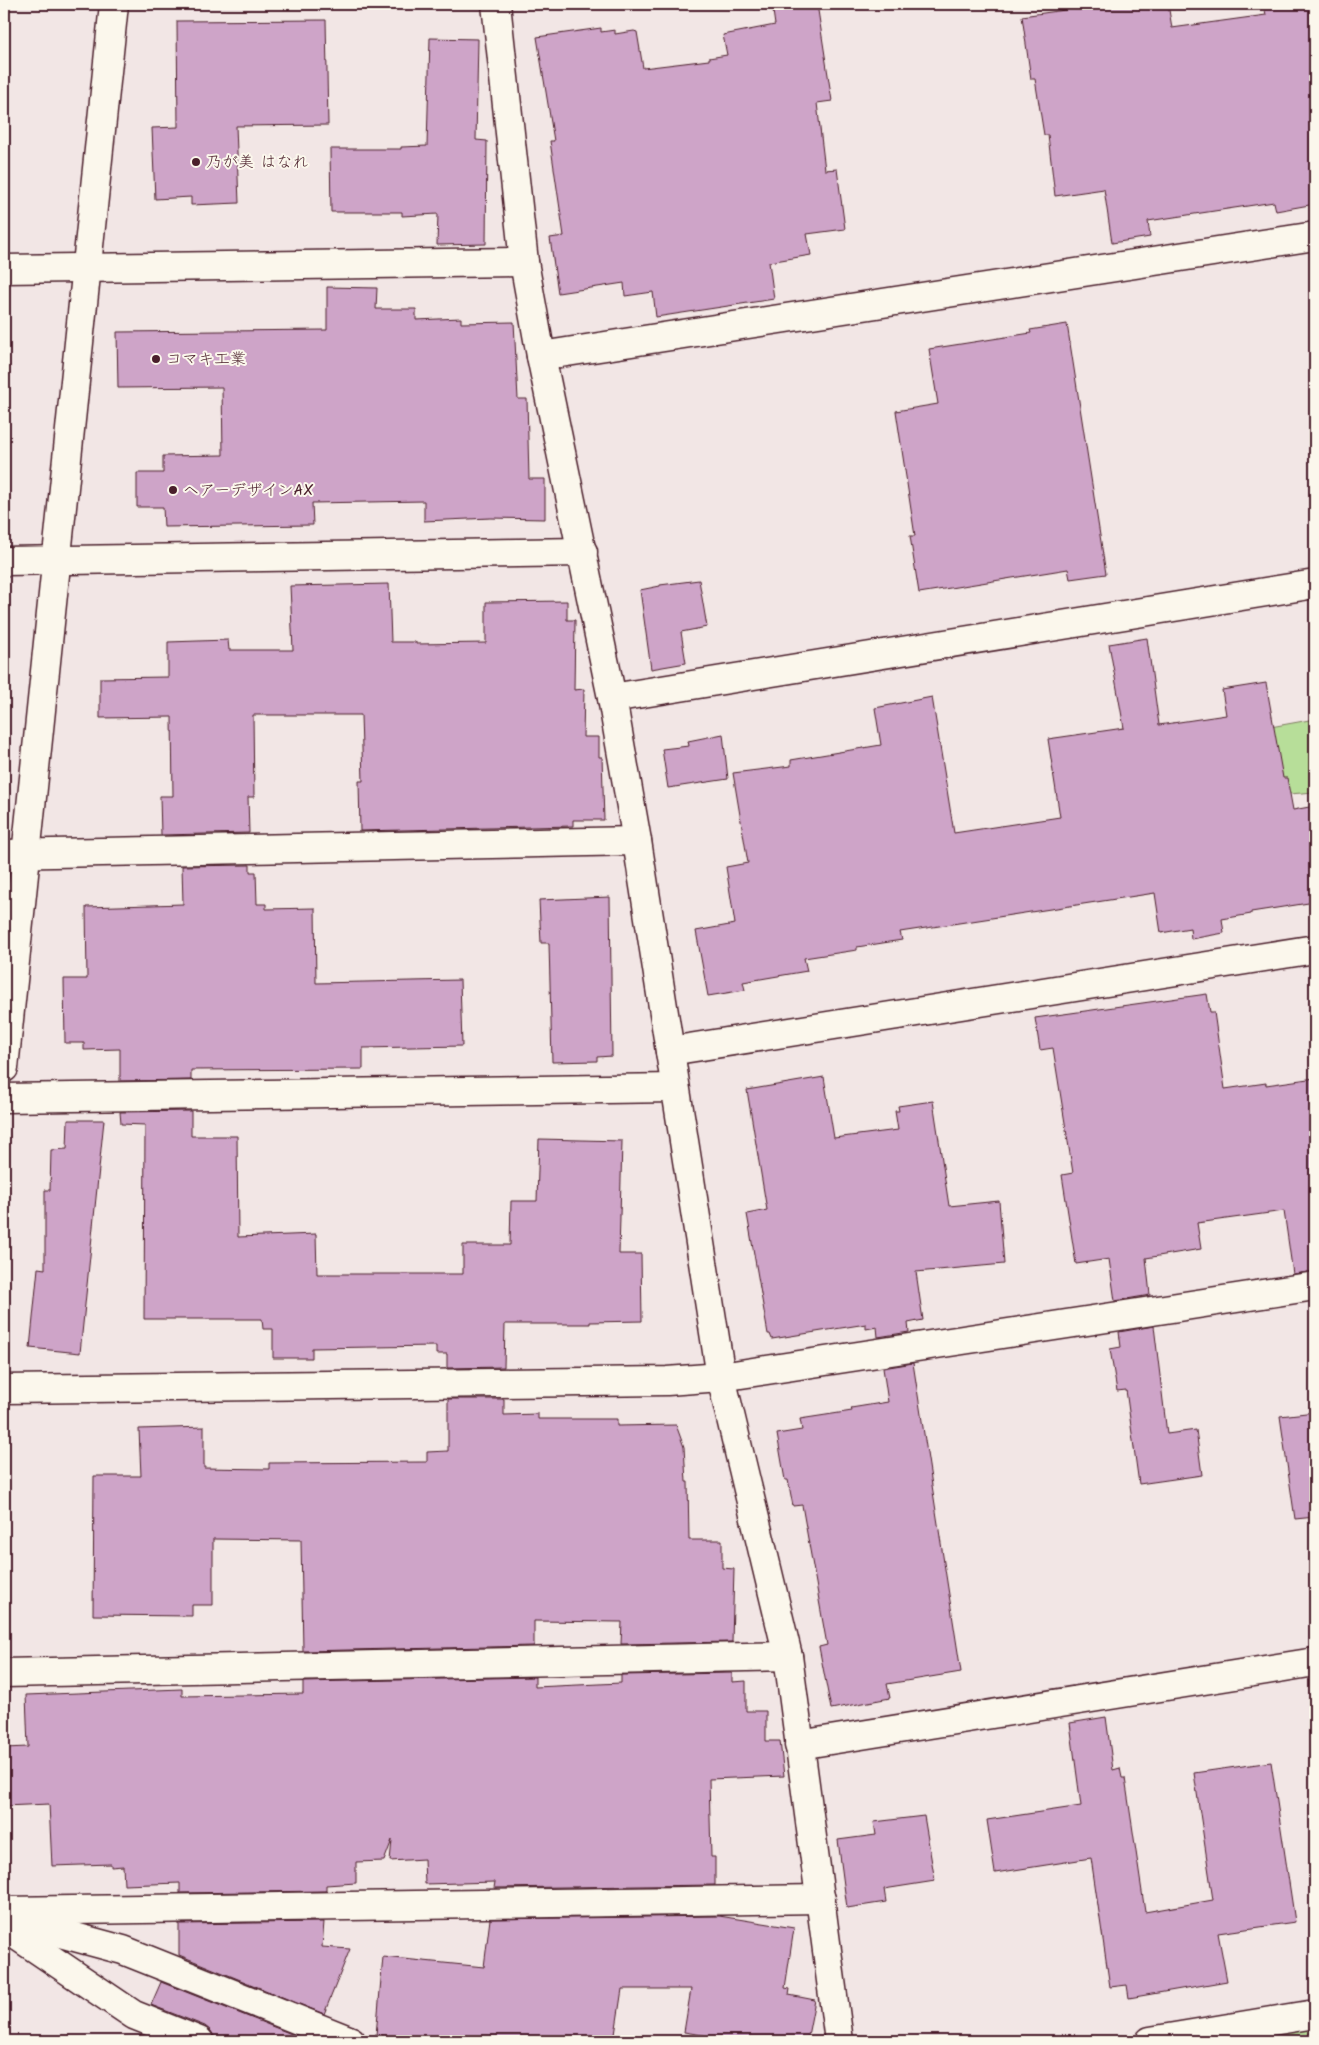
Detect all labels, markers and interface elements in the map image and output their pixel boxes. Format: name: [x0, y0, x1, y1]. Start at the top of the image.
place label: 乃が美 はなれ: [206, 150, 308, 175]
marker: 乃が美 はなれ: [190, 156, 202, 168]
place label: コマキ工業: [166, 347, 246, 372]
marker: コマキ工業: [150, 353, 162, 365]
place label: ヘアーデザインAX: [183, 478, 314, 503]
marker: ヘアーデザインAX: [167, 484, 179, 496]

